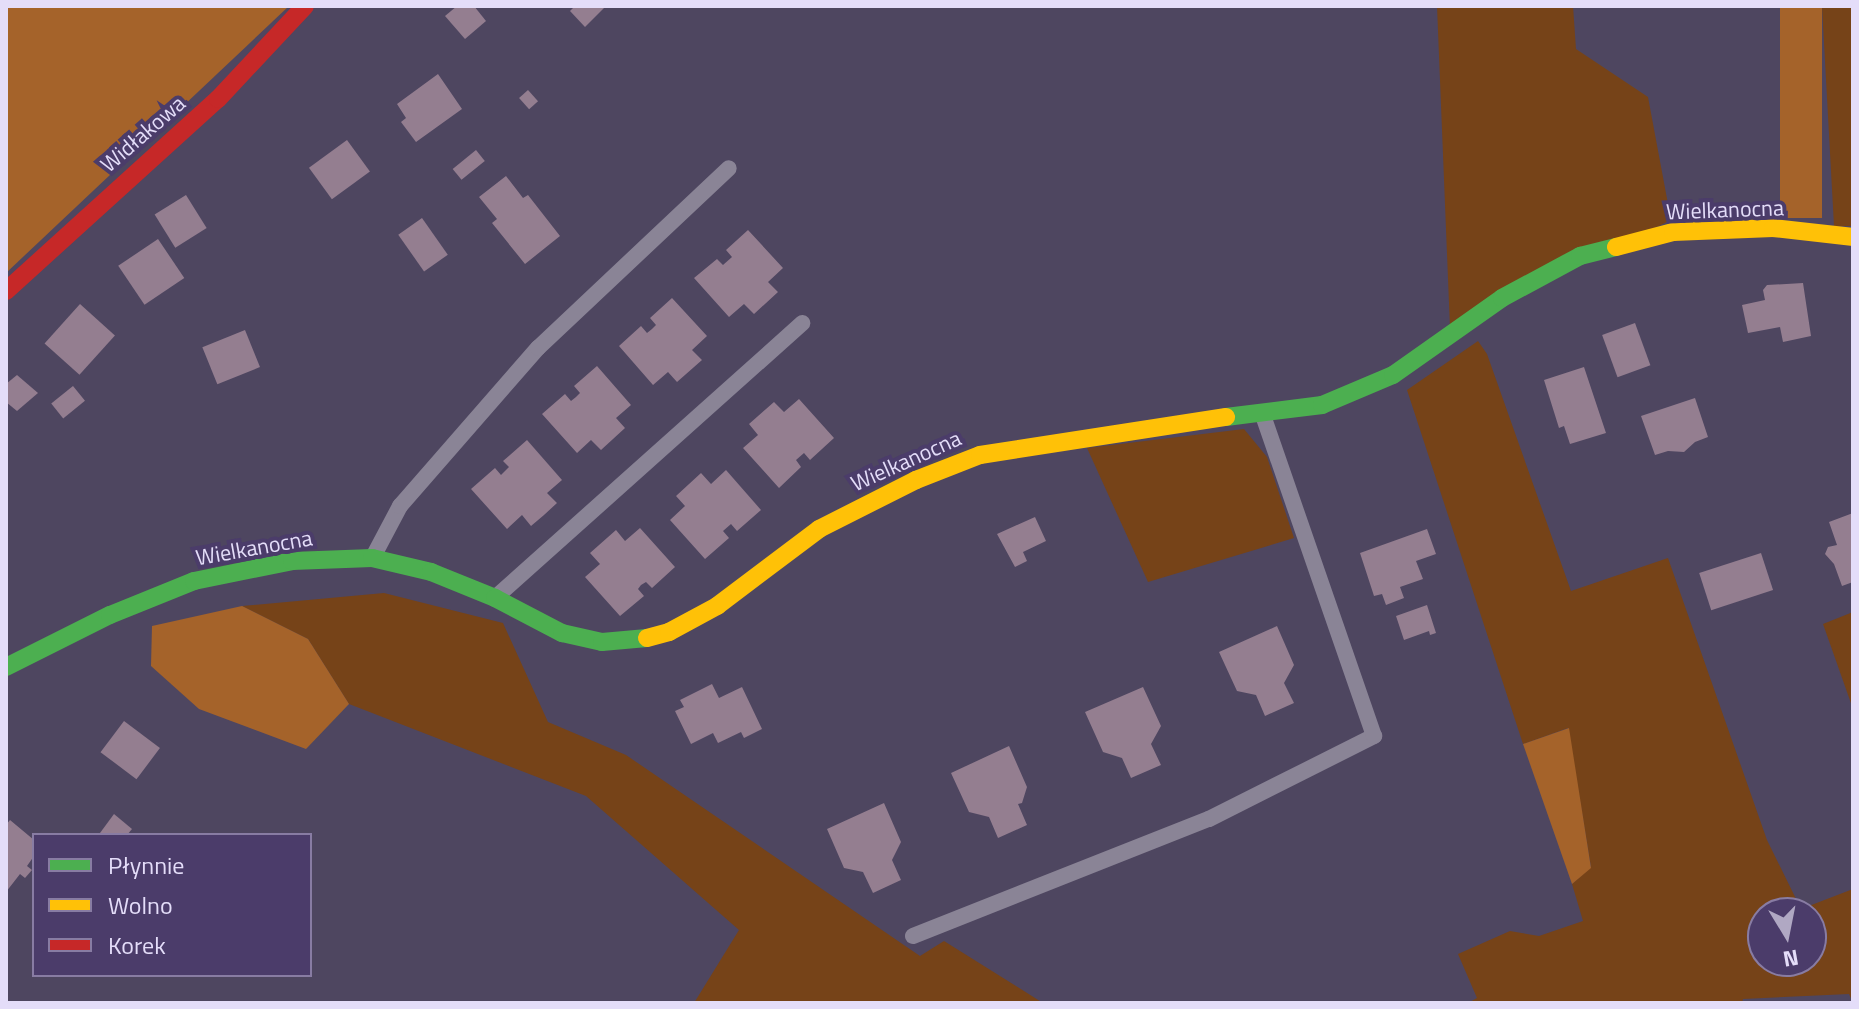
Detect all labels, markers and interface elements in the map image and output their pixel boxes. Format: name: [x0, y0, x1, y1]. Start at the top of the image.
street label: Widłakowa: [95, 90, 191, 178]
street label: Wielkanocna: [1666, 195, 1784, 225]
street label: Wielkanocna: [847, 425, 965, 497]
street label: Wielkanocna: [194, 525, 314, 571]
legend: [32, 833, 312, 977]
text: Płynnie: [108, 847, 184, 883]
text: Wolno: [108, 887, 173, 923]
north arrow: [1747, 897, 1827, 977]
text: Korek: [108, 927, 166, 963]
text: N: [1780, 941, 1801, 977]

